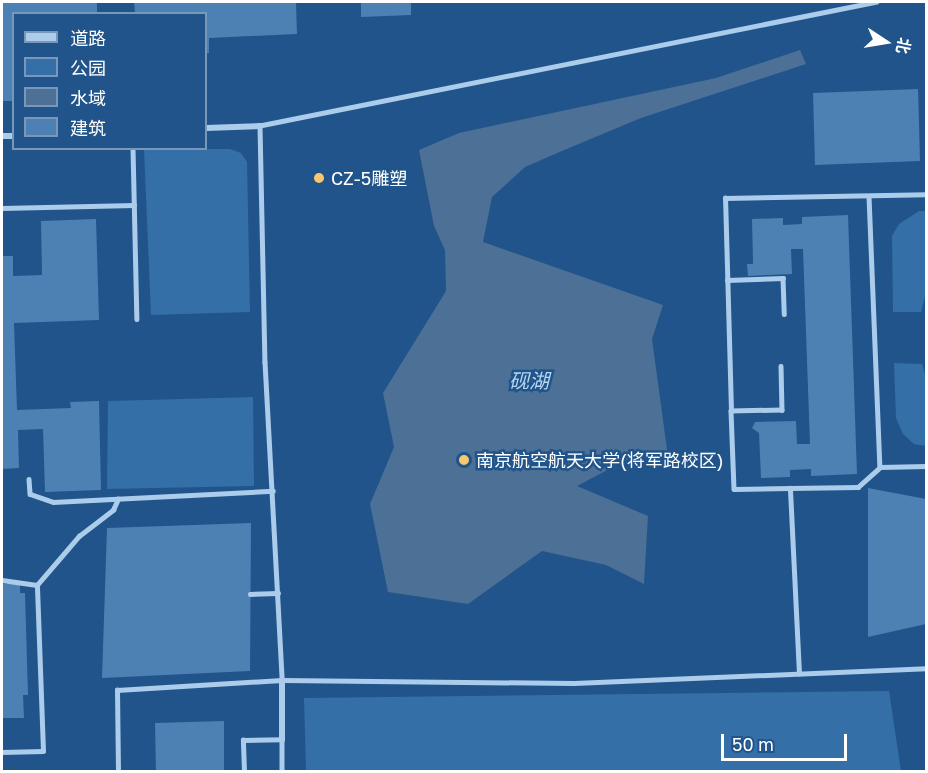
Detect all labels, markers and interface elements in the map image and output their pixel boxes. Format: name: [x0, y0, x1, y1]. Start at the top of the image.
legend: [12, 12, 207, 150]
north arrow: [856, 12, 916, 72]
text: 道路: [70, 27, 106, 49]
text: 北: [892, 36, 915, 56]
text: 公园: [70, 57, 106, 79]
text: 水域: [70, 87, 106, 109]
text: 建筑: [70, 117, 106, 139]
place label: CZ-5雕塑: [331, 167, 407, 189]
marker: CZ-5雕塑: [312, 171, 326, 185]
water label: 砚湖: [509, 368, 549, 392]
place label: 南京航空航天大学(将军路校区): [476, 449, 724, 471]
marker: 南京航空航天大学(将军路校区): [457, 453, 471, 467]
scale bar: [724, 722, 850, 760]
text: 50 m: [732, 733, 774, 755]

